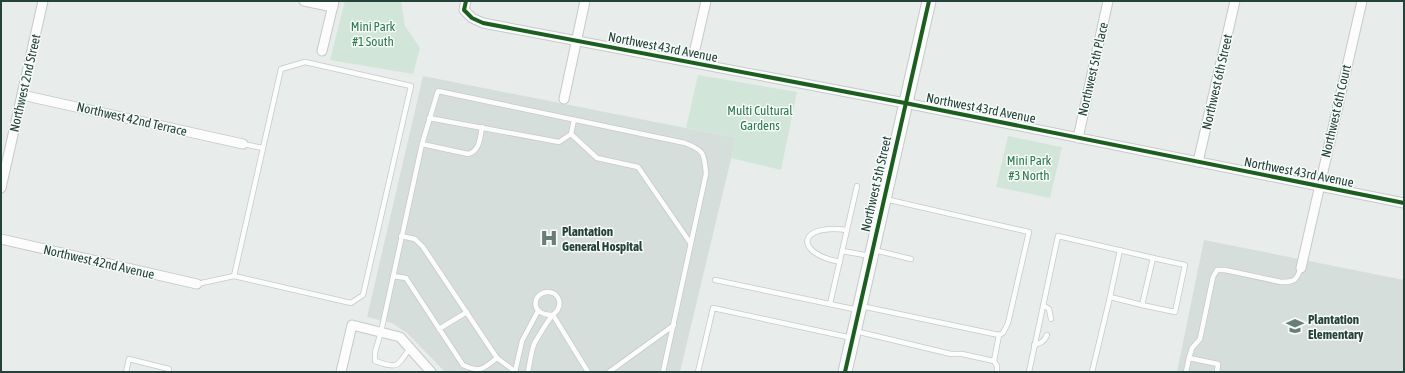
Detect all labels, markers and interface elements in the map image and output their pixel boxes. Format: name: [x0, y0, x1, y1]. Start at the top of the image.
park label: Mini Park #1 South: [351, 19, 396, 49]
street label: Northwest 5th Place: [1075, 21, 1111, 117]
street label: Northwest 43rd Avenue: [607, 29, 719, 65]
street label: Northwest 2nd Street: [6, 32, 44, 133]
street label: Northwest 6th Street: [1199, 32, 1235, 131]
street label: Northwest 6th Court: [1318, 63, 1354, 159]
street label: Northwest 43rd Avenue: [925, 90, 1037, 126]
street label: Northwest 42nd Terrace: [75, 99, 189, 139]
park label: Multi Cultural Gardens: [727, 103, 793, 133]
street label: Northwest 5th Street: [858, 134, 894, 233]
park label: Mini Park #3 North: [1007, 153, 1052, 183]
street label: Northwest 43rd Avenue: [1243, 154, 1355, 190]
place label: Plantation General Hospital: [562, 224, 643, 254]
hospital icon: Plantation General Hospital: [539, 228, 559, 248]
street label: Northwest 42nd Avenue: [42, 242, 156, 282]
place label: Plantation Elementary: [1308, 312, 1364, 342]
school or university icon: Plantation Elementary: [1285, 316, 1305, 336]

